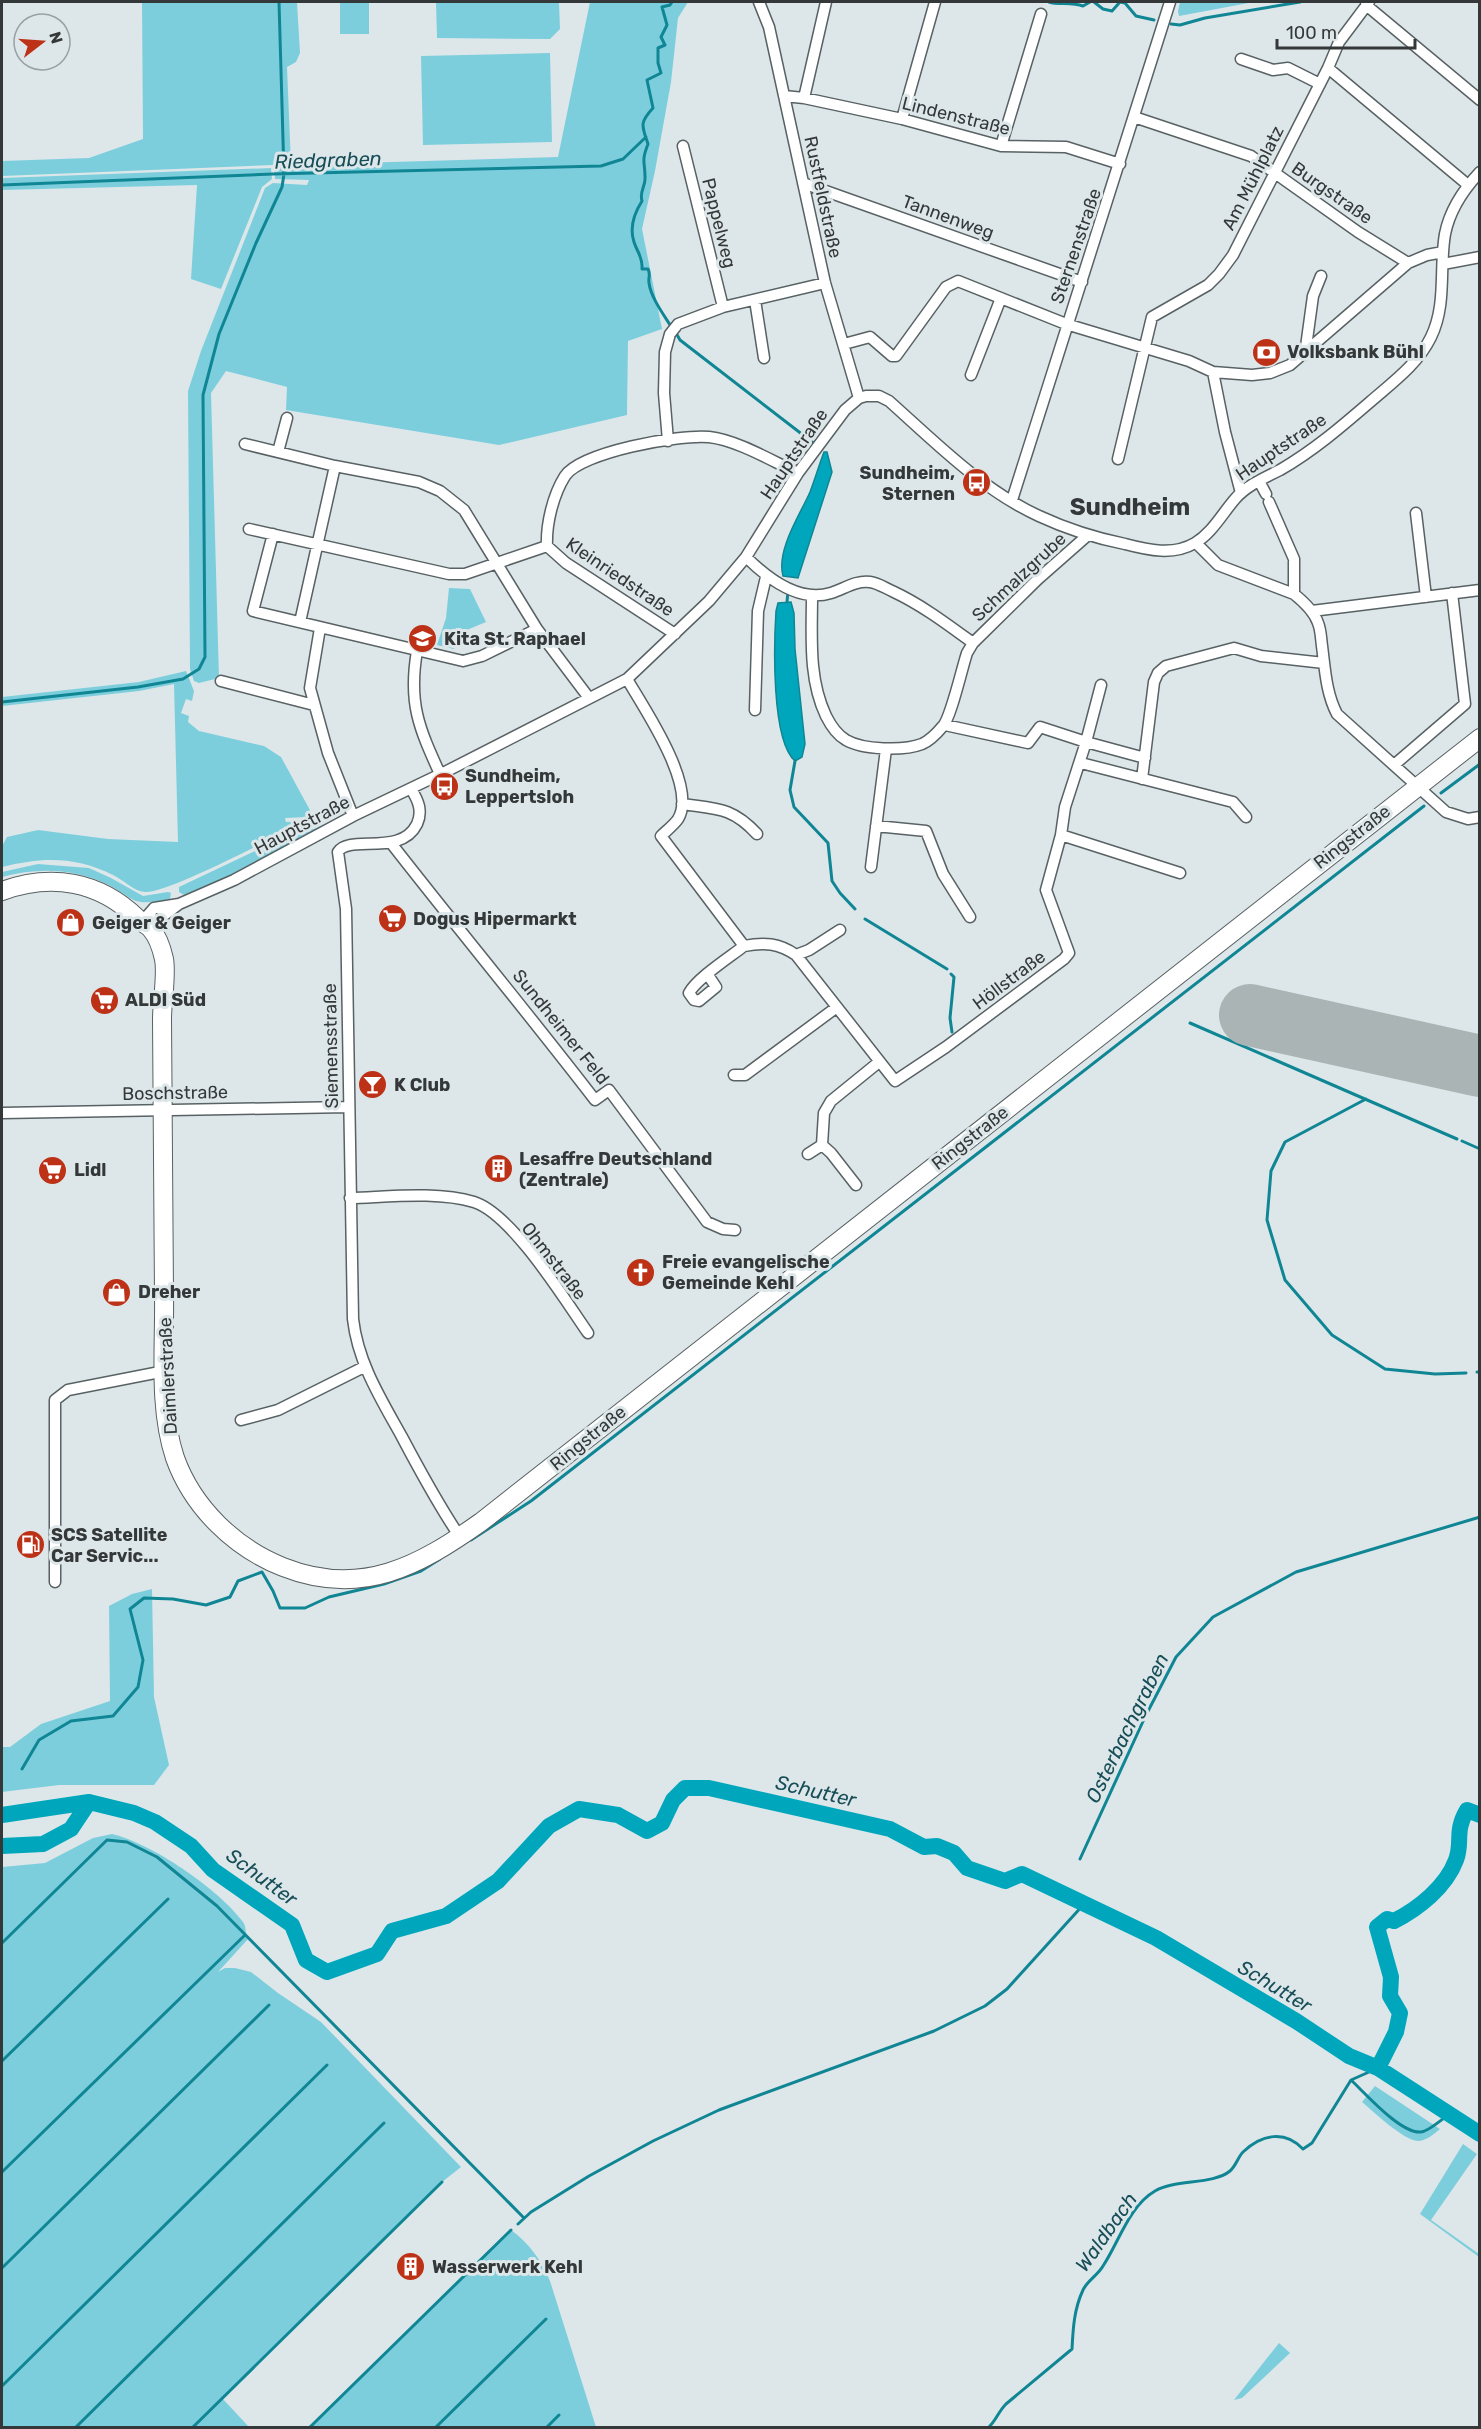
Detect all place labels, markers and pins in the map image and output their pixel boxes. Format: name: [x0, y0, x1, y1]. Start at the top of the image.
bank icon: Volksbank Bühl: [1250, 336, 1282, 368]
place label: Volksbank Bühl: [1287, 341, 1424, 363]
place label: Sundheim, Sternen: [860, 462, 955, 505]
bus stop icon: Sundheim, Sternen: [960, 467, 992, 499]
school or university icon: Kita St. Raphael: [407, 623, 439, 655]
place label: Kita St. Raphael: [444, 628, 586, 650]
place label: Sundheim, Leppertsloh: [465, 765, 574, 808]
bus stop icon: Sundheim, Leppertsloh: [428, 770, 460, 802]
supermarket icon: Dogus Hipermarkt: [376, 903, 408, 935]
shop icon: Geiger & Geiger: [55, 907, 87, 939]
place label: Dogus Hipermarkt: [413, 908, 577, 930]
place label: Geiger & Geiger: [92, 912, 231, 934]
supermarket icon: ALDI Süd: [88, 984, 120, 1016]
place label: ALDI Süd: [125, 989, 206, 1011]
bar icon: K Club: [357, 1069, 389, 1101]
place label: K Club: [394, 1074, 450, 1096]
place label: Lesaffre Deutschland (Zentrale): [519, 1148, 712, 1191]
building icon: Lesaffre Deutschland (Zentrale): [482, 1153, 514, 1185]
supermarket icon: Lidl: [37, 1154, 69, 1186]
place label: Lidl: [74, 1159, 106, 1181]
place label: Freie evangelische Gemeinde Kehl: [662, 1251, 830, 1294]
church icon: Freie evangelische Gemeinde Kehl: [625, 1256, 657, 1288]
shop icon: Dreher: [101, 1276, 133, 1308]
place label: Dreher: [138, 1281, 200, 1303]
place label: SCS Satellite Car Servic...: [51, 1524, 168, 1567]
fuel station icon: SCS Satellite Car Servic...: [14, 1529, 46, 1561]
building icon: Wasserwerk Kehl: [395, 2251, 427, 2283]
place label: Wasserwerk Kehl: [432, 2256, 583, 2278]

